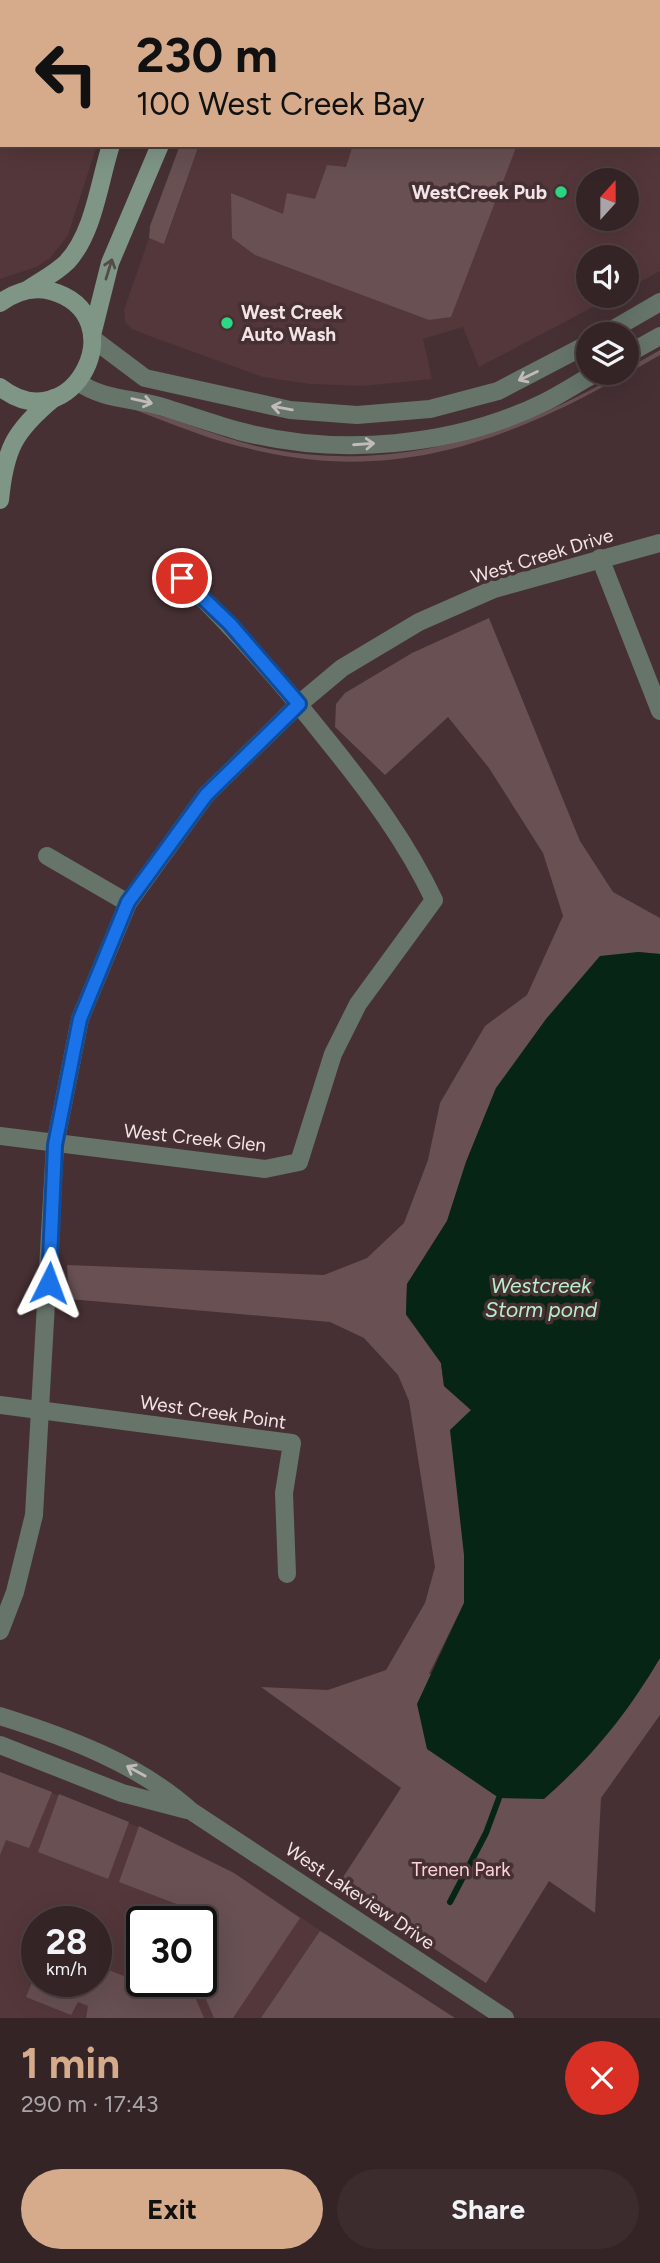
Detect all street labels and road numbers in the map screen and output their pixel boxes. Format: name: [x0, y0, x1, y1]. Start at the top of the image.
street label: West Creek Drive: [468, 523, 616, 589]
street label: West Creek Glen: [123, 1119, 267, 1157]
street label: West Creek Point: [138, 1390, 288, 1434]
street label: West Lakeview Drive: [281, 1837, 439, 1955]

